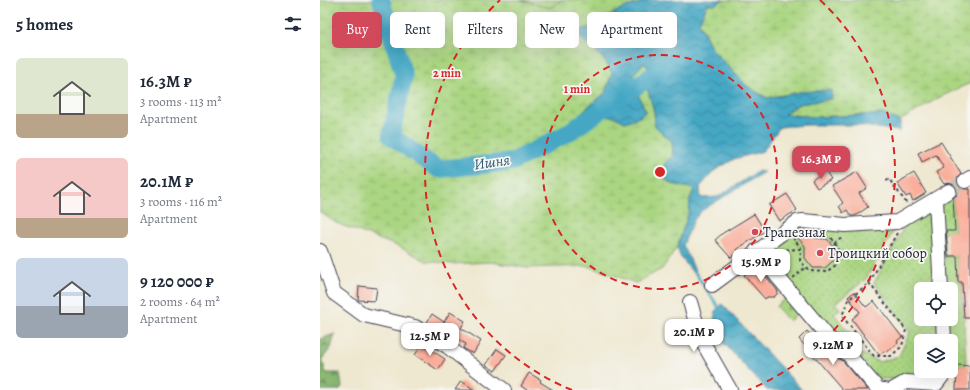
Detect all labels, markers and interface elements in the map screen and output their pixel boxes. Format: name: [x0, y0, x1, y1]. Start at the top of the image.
chip: Buy: [332, 12, 382, 48]
chip: Rent: [390, 12, 445, 48]
chip: Filters: [453, 12, 517, 48]
chip: New: [525, 12, 579, 48]
chip: Apartment: [587, 12, 677, 48]
text: 5 homes: [16, 13, 73, 36]
icon: filters: [282, 13, 304, 35]
text: 2 min: [433, 65, 461, 81]
text: 16.3M ₽: [140, 70, 192, 93]
icon: home: [48, 74, 96, 122]
text: 1 min: [564, 81, 591, 97]
text: 3 rooms · 113 m²: [140, 93, 222, 110]
text: Apartment: [140, 110, 198, 127]
pin: 16.3M ₽: [784, 146, 858, 180]
water label: Ишня: [473, 150, 511, 174]
text: 16.3M ₽: [801, 150, 841, 167]
centre of rings: [653, 165, 667, 179]
text: 20.1M ₽: [140, 170, 193, 193]
icon: home: [48, 174, 96, 222]
text: 3 rooms · 116 m²: [140, 193, 222, 210]
text: Apartment: [140, 210, 198, 227]
place label: Трапезная: [763, 223, 826, 242]
marker: Трапезная: [750, 227, 760, 237]
place label: Троицкий собор: [828, 244, 927, 263]
marker: Троицкий собор: [815, 248, 825, 258]
pin: 15.9M ₽: [724, 249, 798, 283]
text: 15.9M ₽: [741, 253, 781, 270]
text: 9 120 000 ₽: [140, 270, 214, 293]
icon: home: [48, 274, 96, 322]
map controls: [914, 282, 958, 378]
button: locate: [914, 282, 958, 326]
text: 2 rooms · 64 m²: [140, 293, 220, 310]
text: Apartment: [140, 310, 198, 327]
pin: 20.1M ₽: [657, 319, 731, 353]
pin: 12.5M ₽: [393, 323, 467, 357]
text: 20.1M ₽: [674, 323, 714, 340]
text: 12.5M ₽: [410, 327, 450, 344]
pin: 9.12M ₽: [796, 332, 870, 366]
button: layers: [914, 334, 958, 378]
text: 9.12M ₽: [813, 336, 853, 353]

